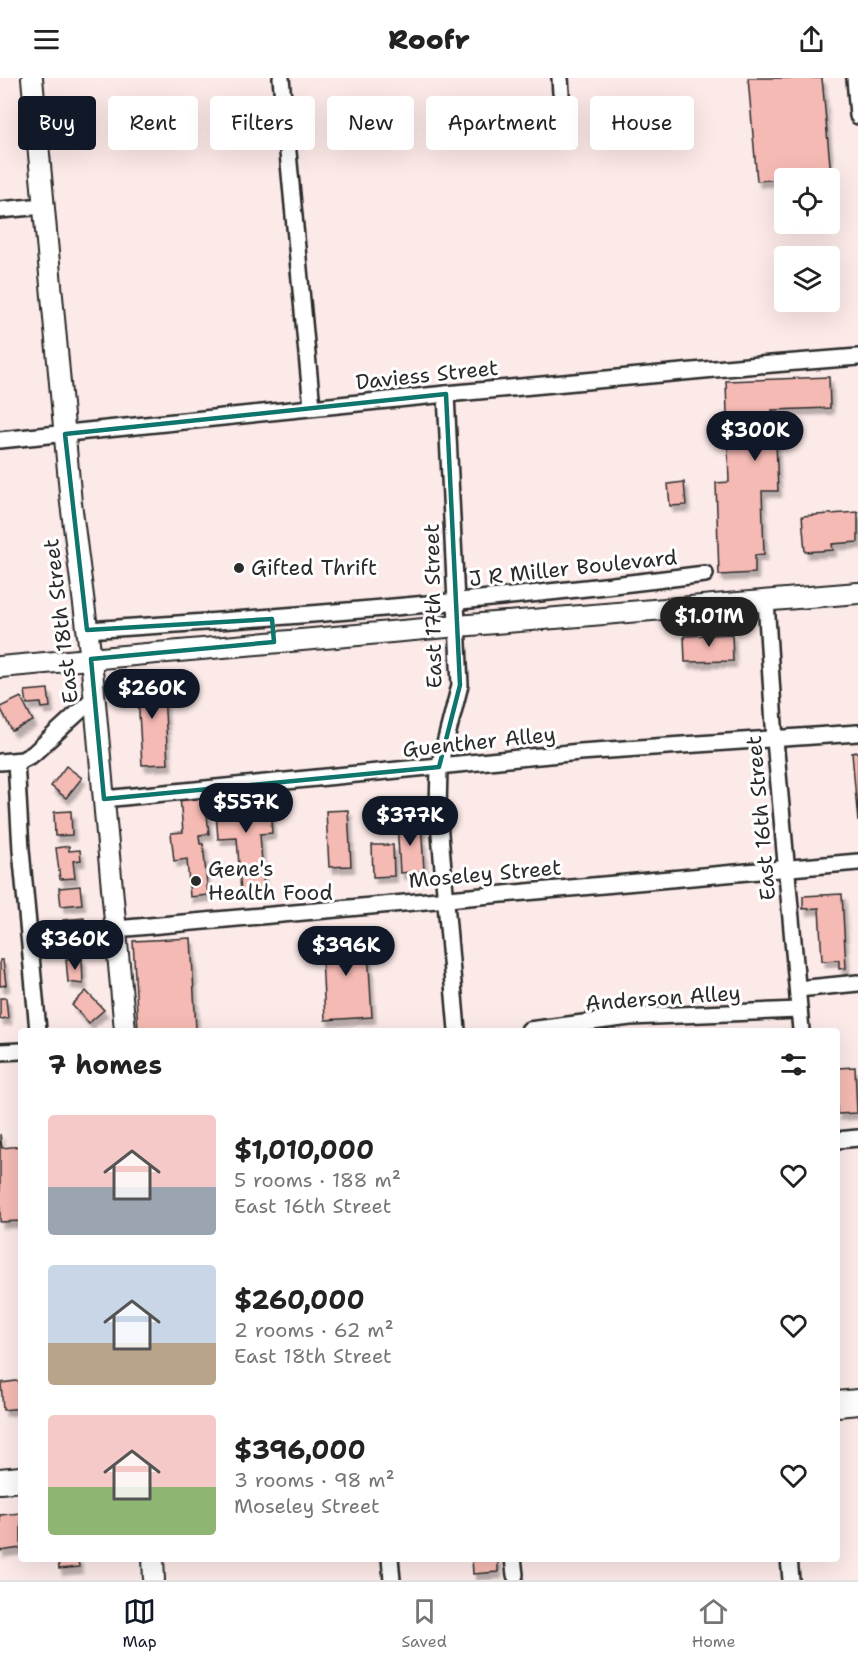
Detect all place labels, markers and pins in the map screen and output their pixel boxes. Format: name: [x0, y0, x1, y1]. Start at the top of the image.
pin: $300K: [713, 411, 797, 462]
place label: Gifted Thrift: [251, 554, 377, 582]
marker: Gifted Thrift: [232, 561, 246, 575]
pin: $1.01M: [660, 597, 758, 648]
pin: $260K: [110, 669, 194, 720]
pin: $557K: [204, 783, 288, 834]
pin: $377K: [368, 796, 452, 847]
place label: Gene's Health Food: [208, 855, 333, 907]
marker: Gene's Health Food: [189, 874, 203, 888]
pin: $360K: [33, 920, 117, 971]
pin: $396K: [304, 926, 388, 977]

